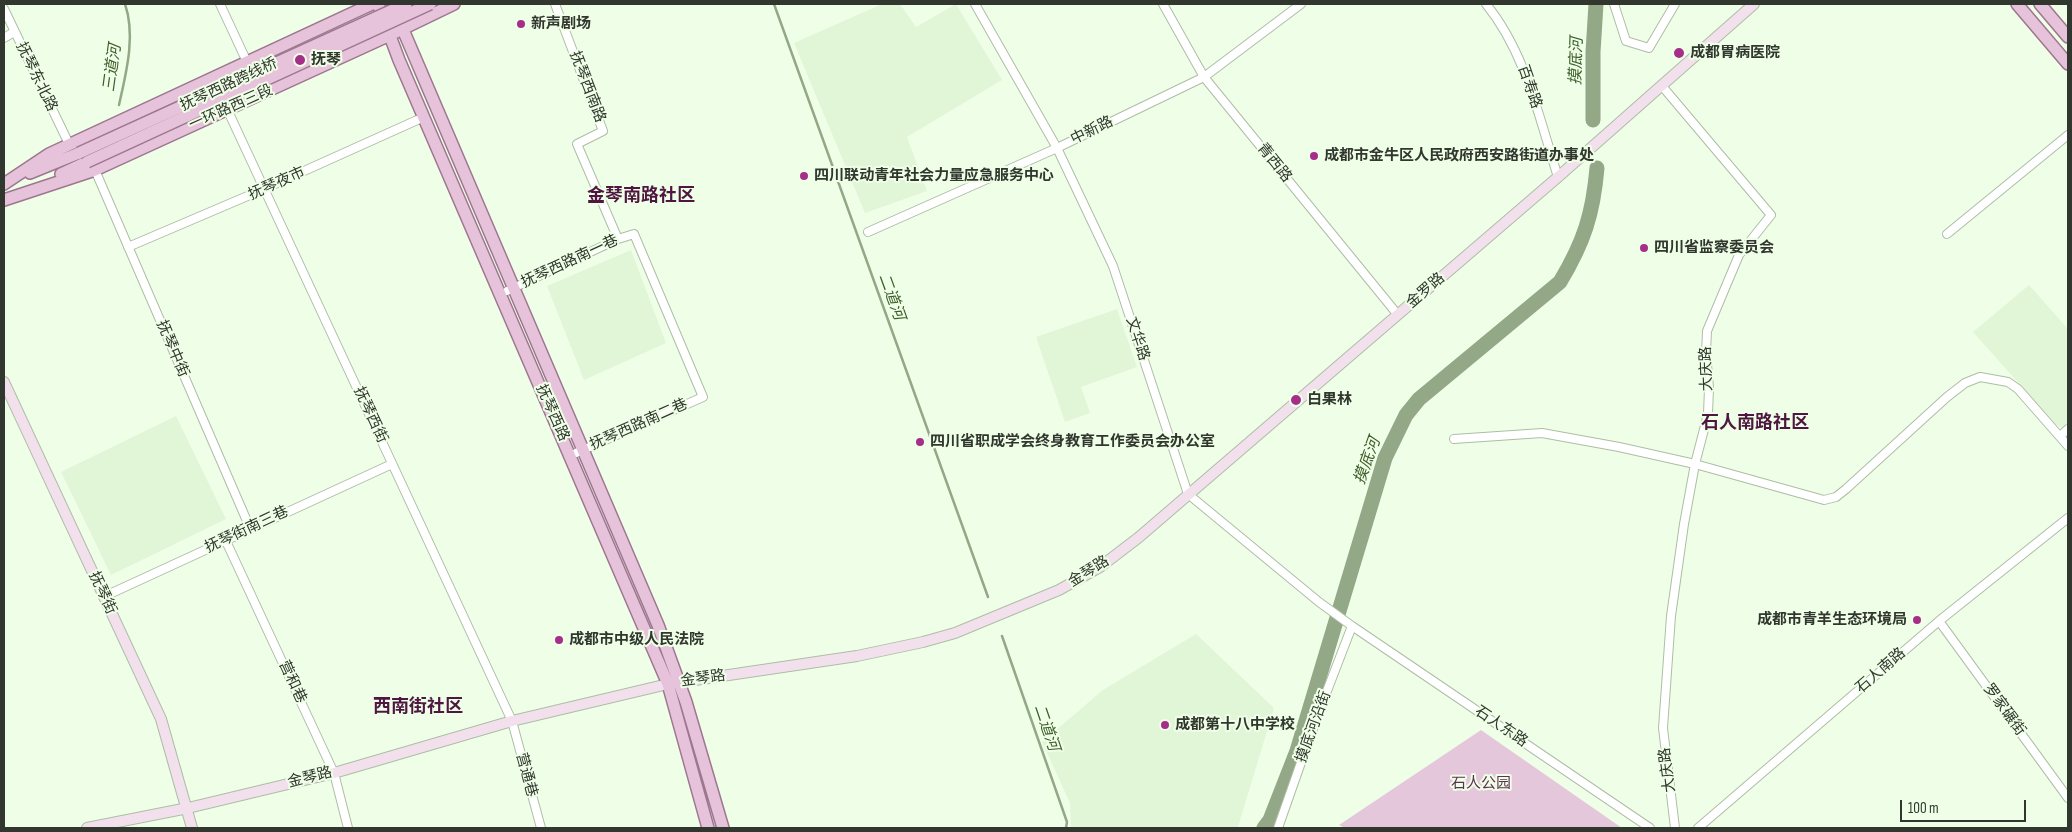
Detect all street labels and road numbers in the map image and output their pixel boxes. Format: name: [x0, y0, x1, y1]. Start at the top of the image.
street label: 抚琴东北路: [11, 39, 61, 115]
street label: 抚琴西南路: [565, 49, 609, 125]
street label: 抚琴西路跨线桥: [178, 55, 280, 115]
street label: 百寿路: [1513, 63, 1545, 111]
street label: 一环路西三段: [186, 81, 276, 135]
street label: 中新路: [1068, 113, 1116, 149]
street label: 青西路: [1253, 140, 1295, 186]
street label: 抚琴夜市: [246, 164, 308, 204]
street label: 抚琴西路南一巷: [519, 232, 621, 292]
street label: 金罗路: [1403, 269, 1449, 313]
street label: 文华路: [1121, 315, 1153, 363]
street label: 抚琴中街: [152, 318, 192, 380]
street label: 大庆路: [1697, 346, 1717, 392]
street label: 抚琴西路: [532, 382, 572, 444]
street label: 抚琴西街: [349, 384, 391, 446]
street label: 抚琴西路南二巷: [587, 395, 691, 455]
street label: 抚琴街南三巷: [202, 503, 292, 557]
street label: 金琴路: [1065, 552, 1113, 592]
street label: 抚琴街: [84, 569, 120, 617]
street label: 石人南路: [1852, 645, 1910, 697]
street label: 营和巷: [274, 658, 310, 706]
street label: 金琴路: [679, 667, 727, 691]
street label: 罗家碾街: [1979, 680, 2029, 740]
street label: 摸底河沿街: [1293, 689, 1335, 765]
street label: 石人东路: [1471, 703, 1531, 751]
street label: 大庆路: [1656, 747, 1680, 793]
street label: 营通巷: [511, 751, 541, 799]
street label: 金琴路: [286, 764, 334, 792]

